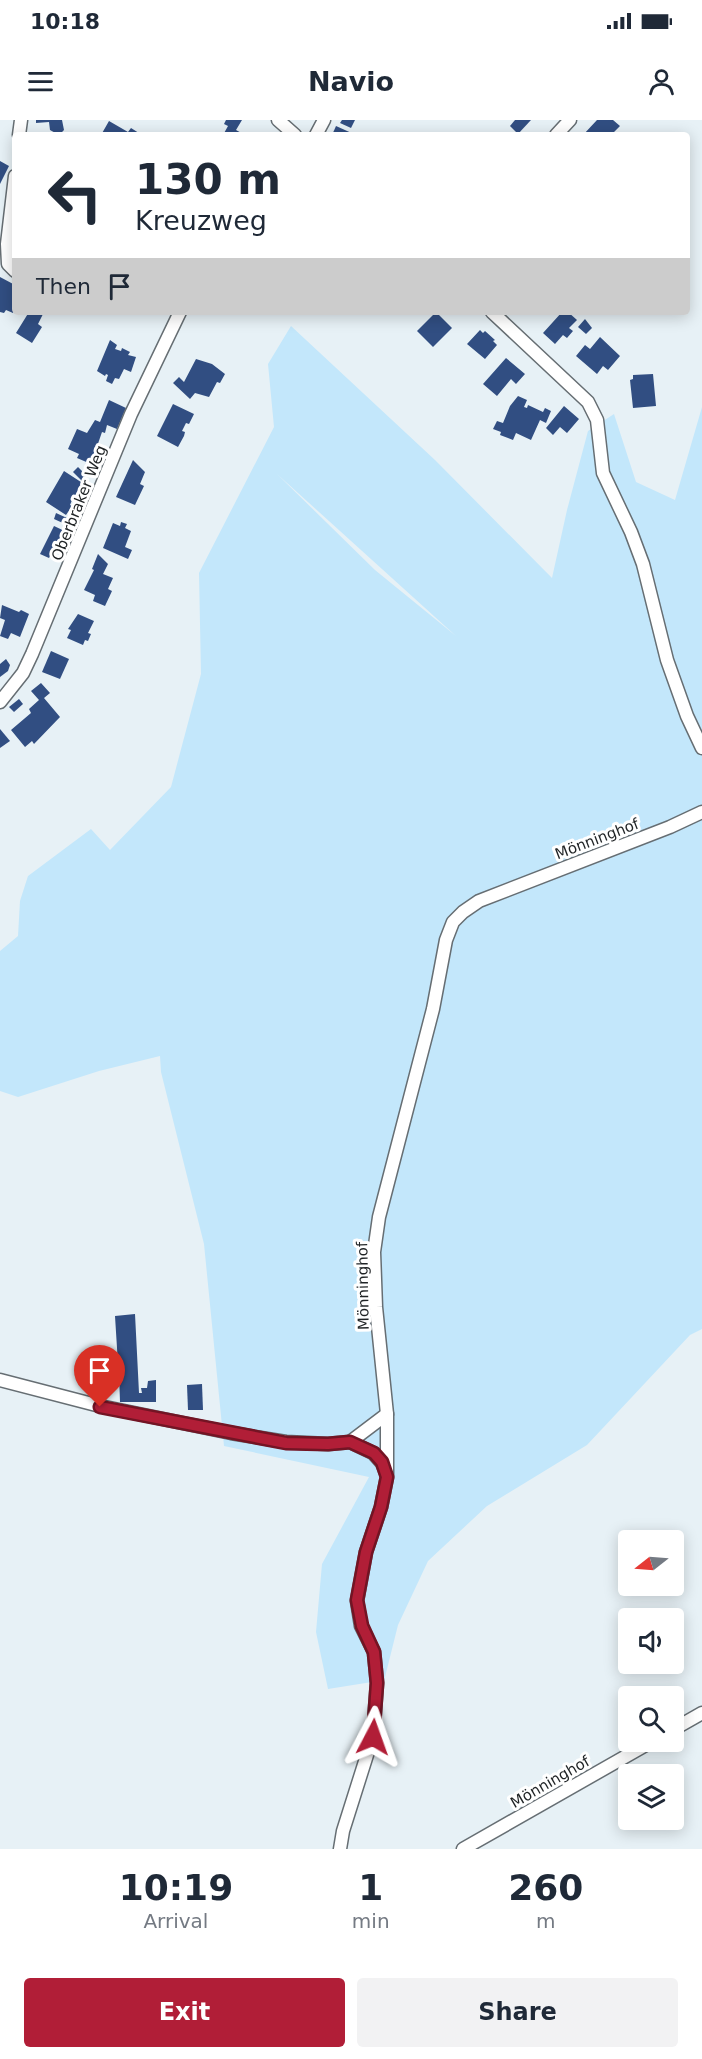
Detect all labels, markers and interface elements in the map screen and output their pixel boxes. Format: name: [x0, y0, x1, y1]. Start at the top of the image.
text: 10:18: [30, 9, 100, 34]
icon: menu: [24, 65, 57, 98]
icon: person: [645, 65, 678, 98]
text: Navio: [308, 66, 394, 97]
text: 130 m: [135, 155, 281, 204]
icon: left: [36, 156, 114, 234]
text: Kreuzweg: [135, 205, 267, 236]
icon: arrive: [103, 270, 136, 303]
text: Then: [36, 274, 91, 299]
street label: Oberbraker Weg: [48, 443, 110, 563]
street label: Mönninghof: [553, 815, 642, 863]
street label: Mönninghof: [353, 1241, 373, 1330]
pin: [74, 1345, 125, 1407]
icon: arrive: [83, 1354, 116, 1387]
north arrow: [618, 1530, 684, 1596]
map controls: [618, 1530, 684, 1830]
button: sound: [618, 1608, 684, 1674]
button: search: [618, 1686, 684, 1752]
position arrow: [341, 1705, 405, 1769]
street label: Mönninghof: [507, 1752, 593, 1812]
button: layers: [618, 1764, 684, 1830]
text: 10:19: [119, 1867, 233, 1908]
text: 1: [358, 1867, 383, 1908]
text: 260: [508, 1867, 583, 1908]
text: Arrival: [143, 1909, 208, 1933]
text: min: [352, 1909, 390, 1933]
text: m: [536, 1909, 556, 1933]
button: Exit: [24, 1978, 345, 2047]
button: Share: [357, 1978, 678, 2047]

